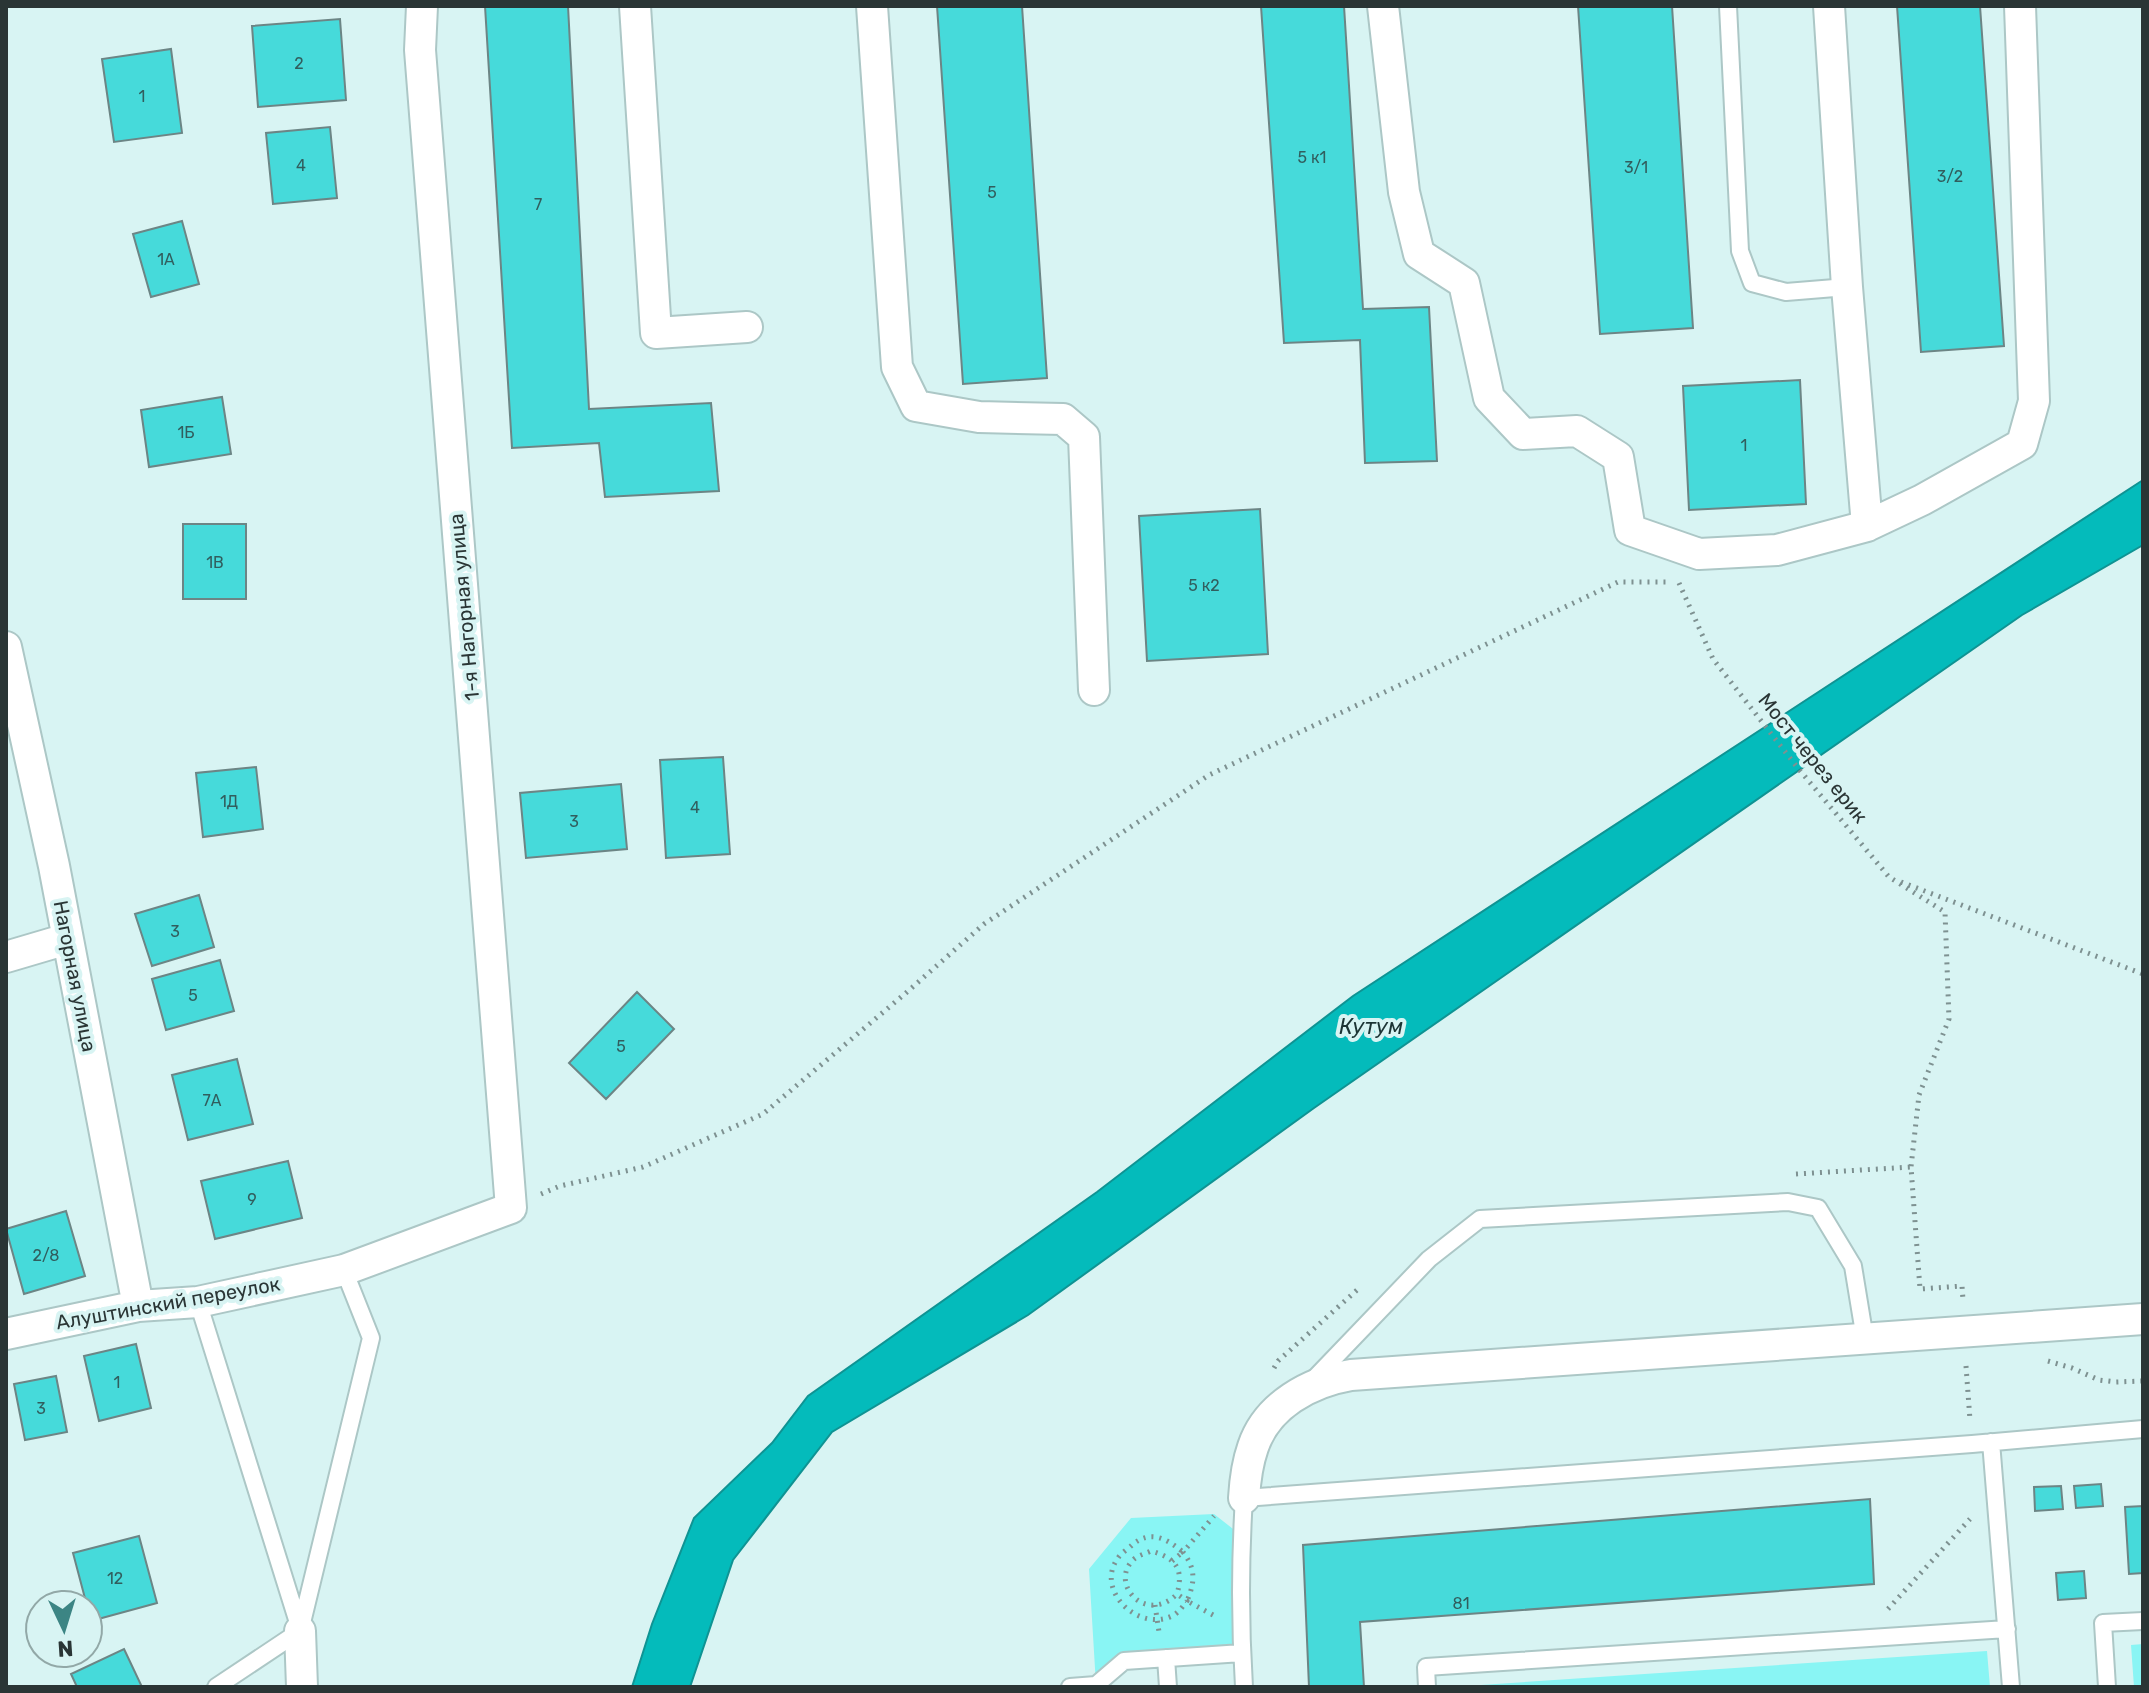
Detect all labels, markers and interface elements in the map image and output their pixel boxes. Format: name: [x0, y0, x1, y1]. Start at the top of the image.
house number: 2: [294, 54, 304, 73]
house number: 1: [139, 87, 145, 106]
house number: 5 к1: [1298, 148, 1326, 167]
house number: 4: [296, 156, 306, 175]
house number: 3/1: [1624, 158, 1648, 177]
house number: 3/2: [1937, 167, 1963, 186]
house number: 5: [987, 183, 997, 202]
house number: 7: [534, 195, 542, 214]
house number: 1А: [157, 250, 175, 269]
house number: 1Б: [177, 423, 195, 442]
house number: 1: [1741, 436, 1747, 455]
street label: 1-я Нагорная улица: [444, 512, 484, 702]
house number: 1В: [206, 553, 224, 572]
house number: 5 к2: [1188, 576, 1220, 595]
street label: Мост через ерик: [1753, 688, 1873, 828]
house number: 1Д: [220, 792, 238, 811]
house number: 4: [690, 798, 700, 817]
house number: 3: [569, 812, 579, 831]
street label: Нагорная улица: [49, 898, 101, 1054]
house number: 3: [170, 922, 180, 941]
house number: 5: [188, 986, 198, 1005]
water label: Кутум: [1339, 1013, 1403, 1040]
house number: 5: [616, 1037, 626, 1056]
house number: 7А: [203, 1091, 222, 1110]
house number: 9: [247, 1190, 257, 1209]
house number: 2/8: [33, 1246, 59, 1265]
street label: Алуштинский переулок: [54, 1271, 282, 1335]
house number: 1: [114, 1373, 120, 1392]
house number: 3: [36, 1399, 46, 1418]
house number: 12: [107, 1569, 123, 1588]
north arrow: [24, 1589, 104, 1669]
house number: 81: [1452, 1594, 1470, 1613]
text: N: [57, 1634, 74, 1662]

